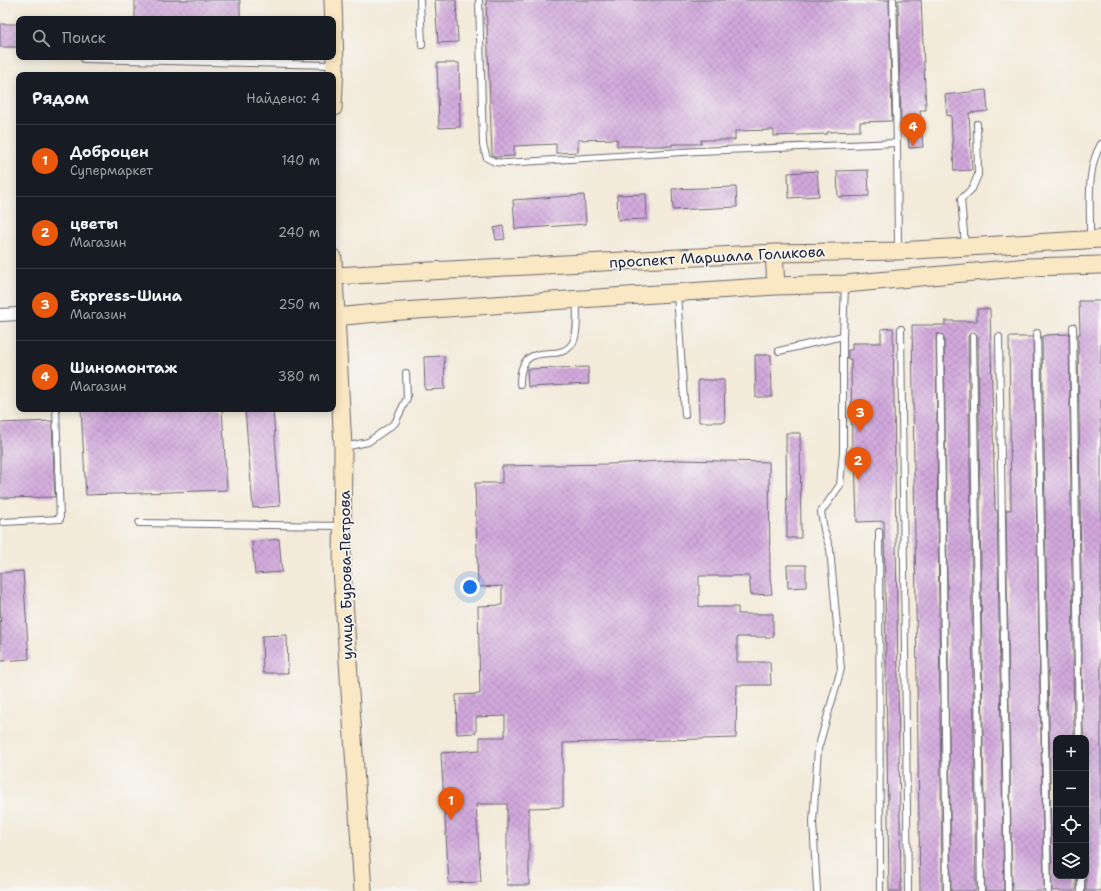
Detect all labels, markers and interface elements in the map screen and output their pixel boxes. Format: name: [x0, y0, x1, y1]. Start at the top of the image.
search box: [16, 16, 336, 60]
icon: search: [30, 27, 52, 49]
text: Поиск: [62, 28, 106, 48]
text: Рядом: [32, 87, 89, 109]
text: Найдено: 4: [246, 90, 320, 107]
pin: 4: [900, 113, 926, 146]
text: Доброцен: [70, 142, 149, 162]
text: 1: [42, 152, 48, 169]
text: 140 m: [281, 152, 320, 169]
text: Супермаркет: [70, 162, 153, 179]
text: цветы: [70, 214, 118, 234]
text: 2: [40, 224, 50, 241]
text: 240 m: [278, 224, 320, 241]
text: Магазин: [70, 234, 126, 251]
street label: проспект Маршала Голикова: [609, 241, 826, 273]
text: Express-Шина: [70, 286, 182, 306]
text: 3: [40, 296, 50, 313]
text: 250 m: [279, 296, 320, 313]
text: Магазин: [70, 306, 126, 323]
text: Шиномонтаж: [70, 358, 177, 378]
text: 4: [40, 368, 50, 385]
text: 380 m: [278, 368, 320, 385]
text: Магазин: [70, 378, 126, 395]
pin: 3: [847, 399, 873, 432]
pin: 2: [845, 447, 871, 480]
street label: улица Бурова-Петрова: [335, 489, 357, 660]
your location: [460, 577, 480, 597]
map controls: [1053, 735, 1089, 879]
button: +: [1053, 735, 1089, 771]
button: −: [1053, 771, 1089, 807]
pin: 1: [438, 787, 464, 820]
button: locate: [1053, 807, 1089, 843]
button: layers: [1053, 843, 1089, 879]

